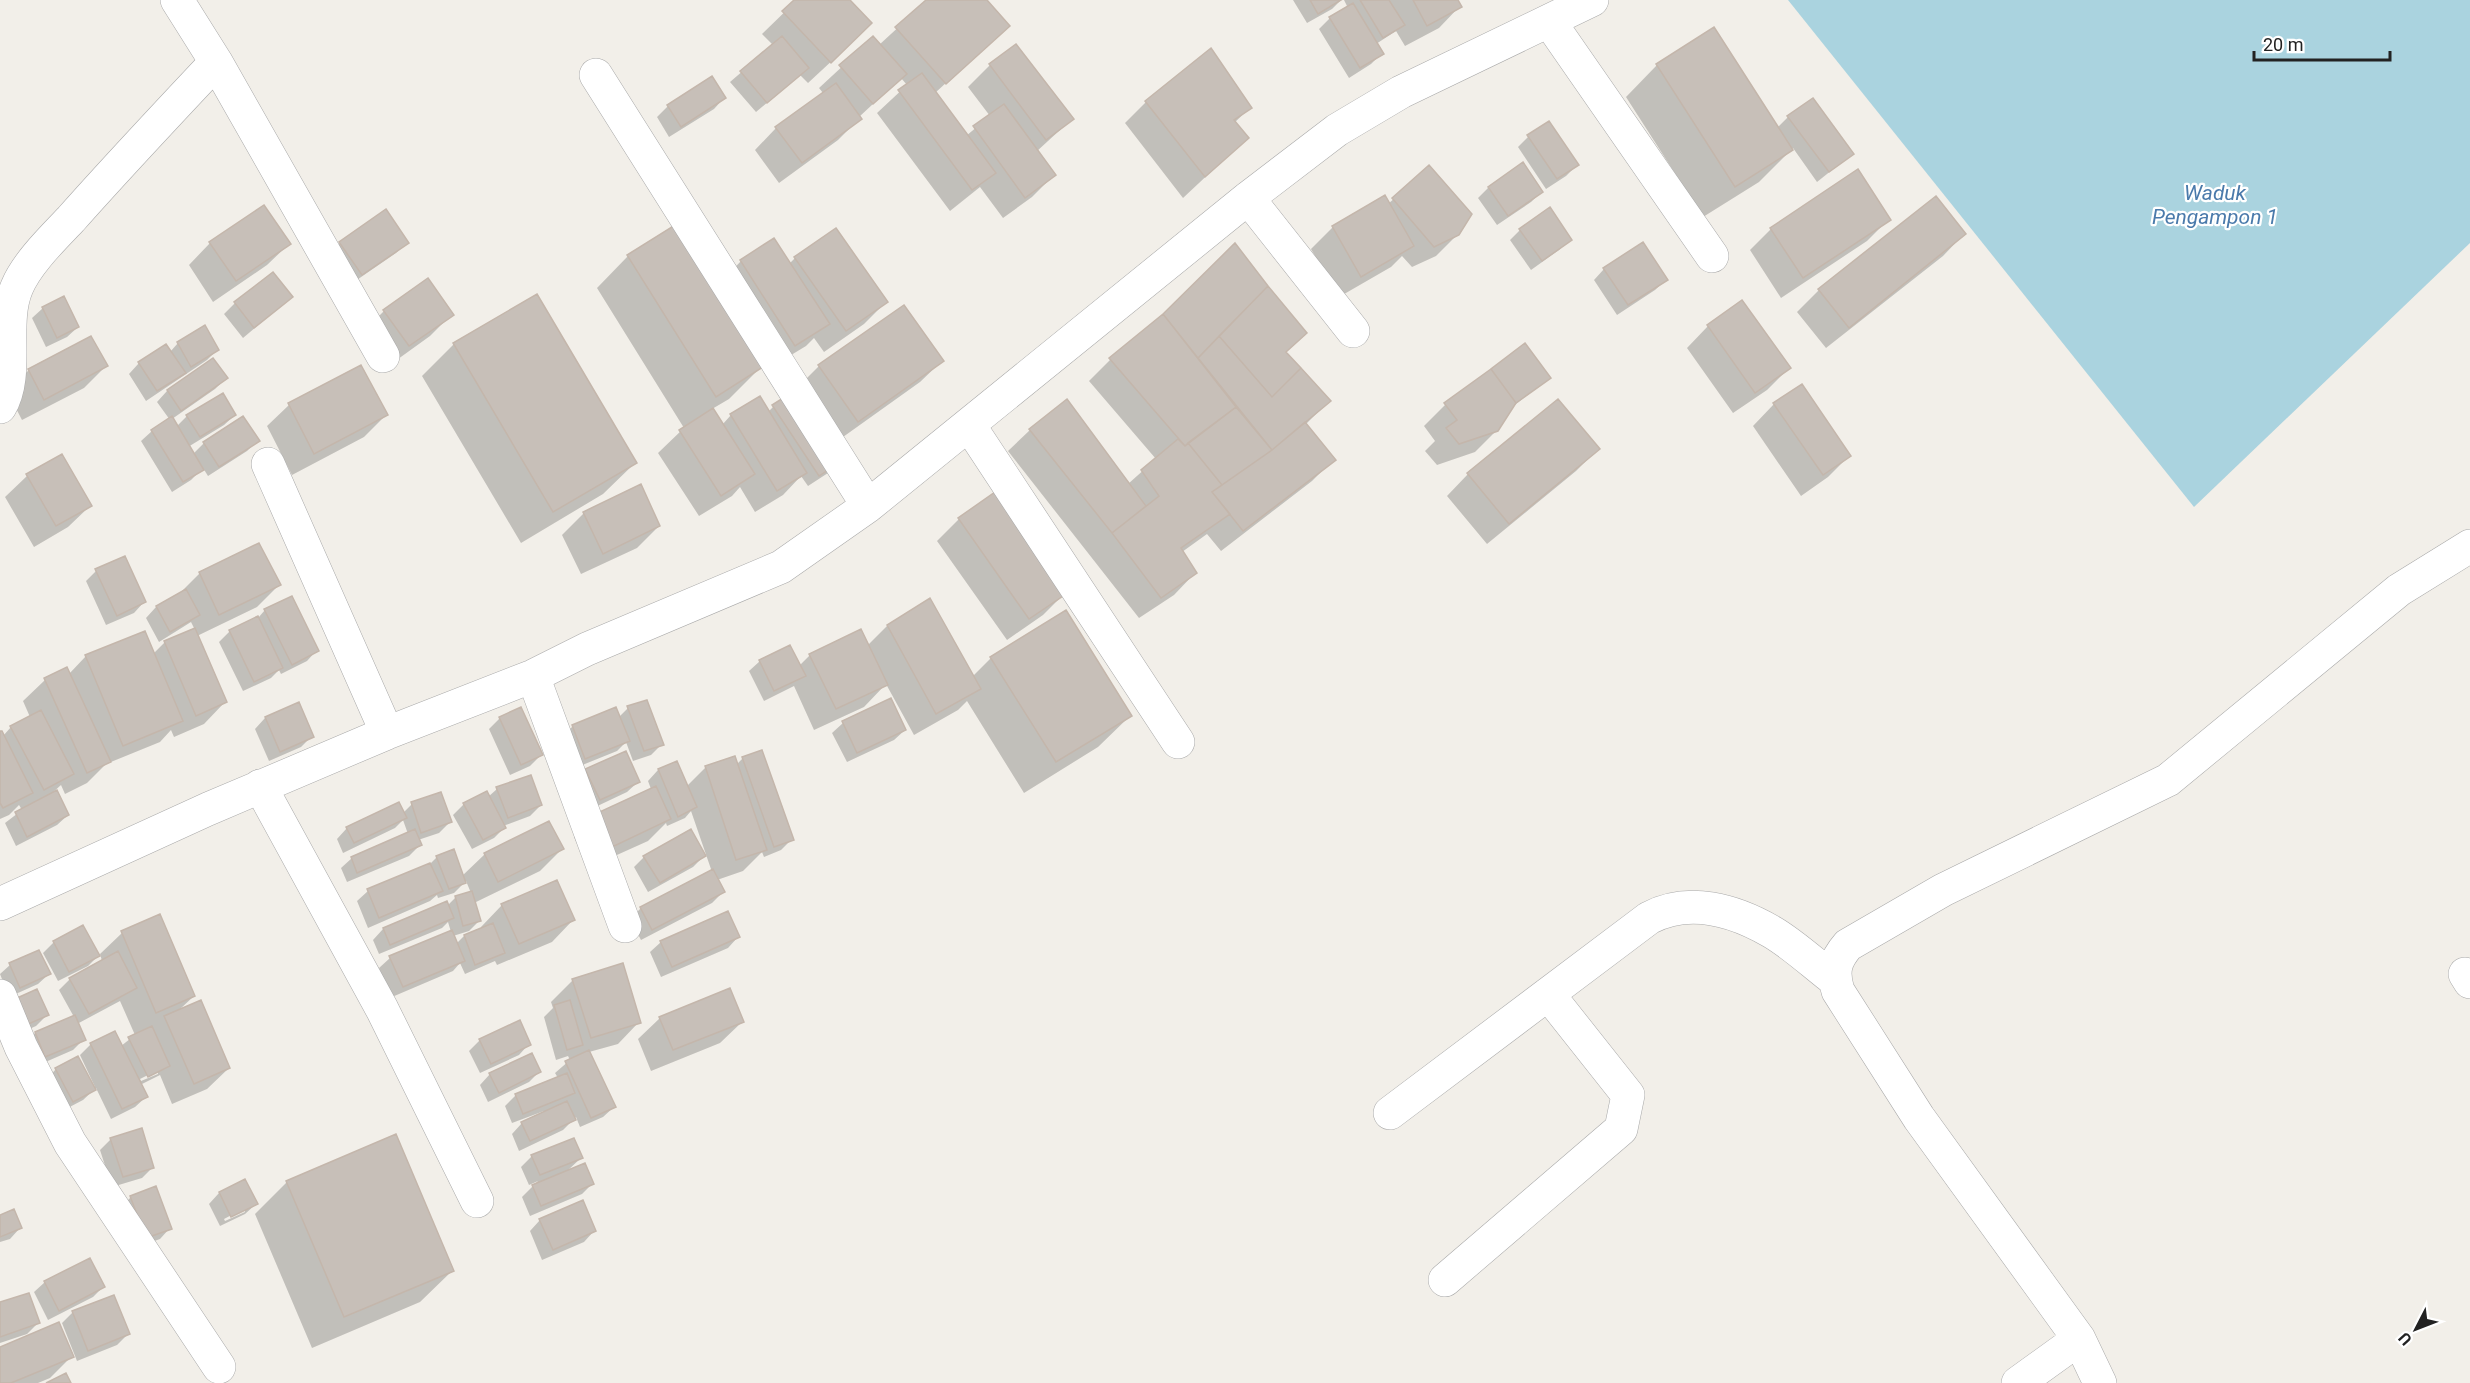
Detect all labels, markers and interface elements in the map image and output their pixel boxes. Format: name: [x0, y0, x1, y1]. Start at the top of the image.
scale bar: [2254, 24, 2390, 62]
text: 20 m: [2263, 34, 2303, 55]
water label: Waduk Pengampon 1: [2152, 181, 2278, 229]
north arrow: [2386, 1299, 2446, 1359]
text: U: [2395, 1328, 2416, 1349]

